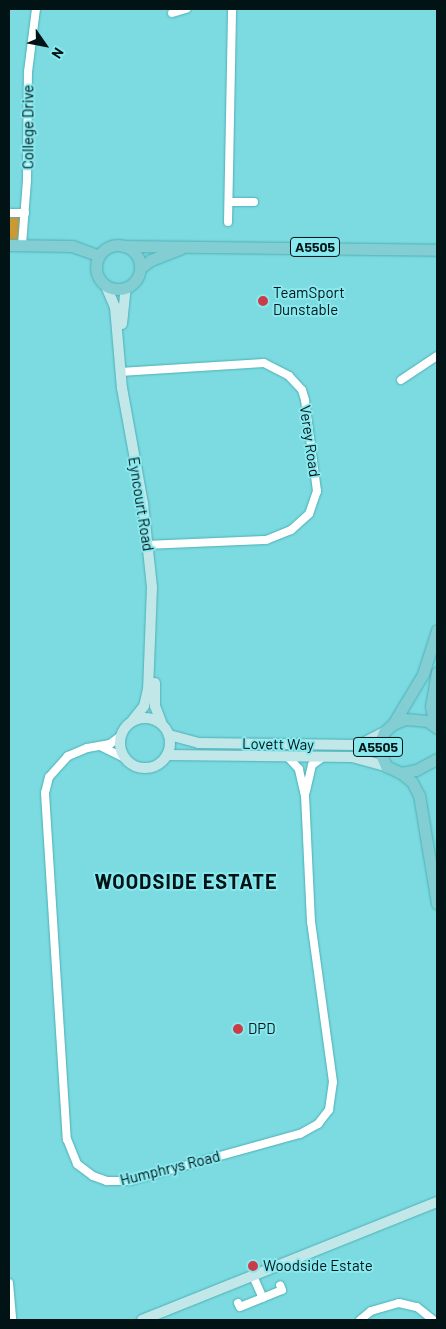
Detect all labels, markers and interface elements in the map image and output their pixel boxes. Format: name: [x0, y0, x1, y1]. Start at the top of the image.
north arrow: [20, 20, 70, 70]
text: N: [48, 45, 68, 62]
street label: College Drive: [19, 85, 37, 169]
road number: A5505: [289, 236, 341, 258]
place label: TeamSport Dunstable: [273, 283, 345, 318]
marker: TeamSport Dunstable: [257, 295, 269, 307]
street label: Verey Road: [296, 404, 324, 478]
street label: Eyncourt Road: [125, 456, 157, 552]
street label: Lovett Way: [242, 734, 314, 754]
road number: A5505: [352, 736, 404, 759]
district label: WOODSIDE ESTATE: [93, 869, 279, 893]
place label: DPD: [248, 1020, 275, 1038]
marker: DPD: [232, 1023, 244, 1035]
street label: Humphrys Road: [118, 1147, 222, 1189]
place label: Woodside Estate: [263, 1257, 373, 1275]
marker: Woodside Estate: [247, 1260, 259, 1272]

